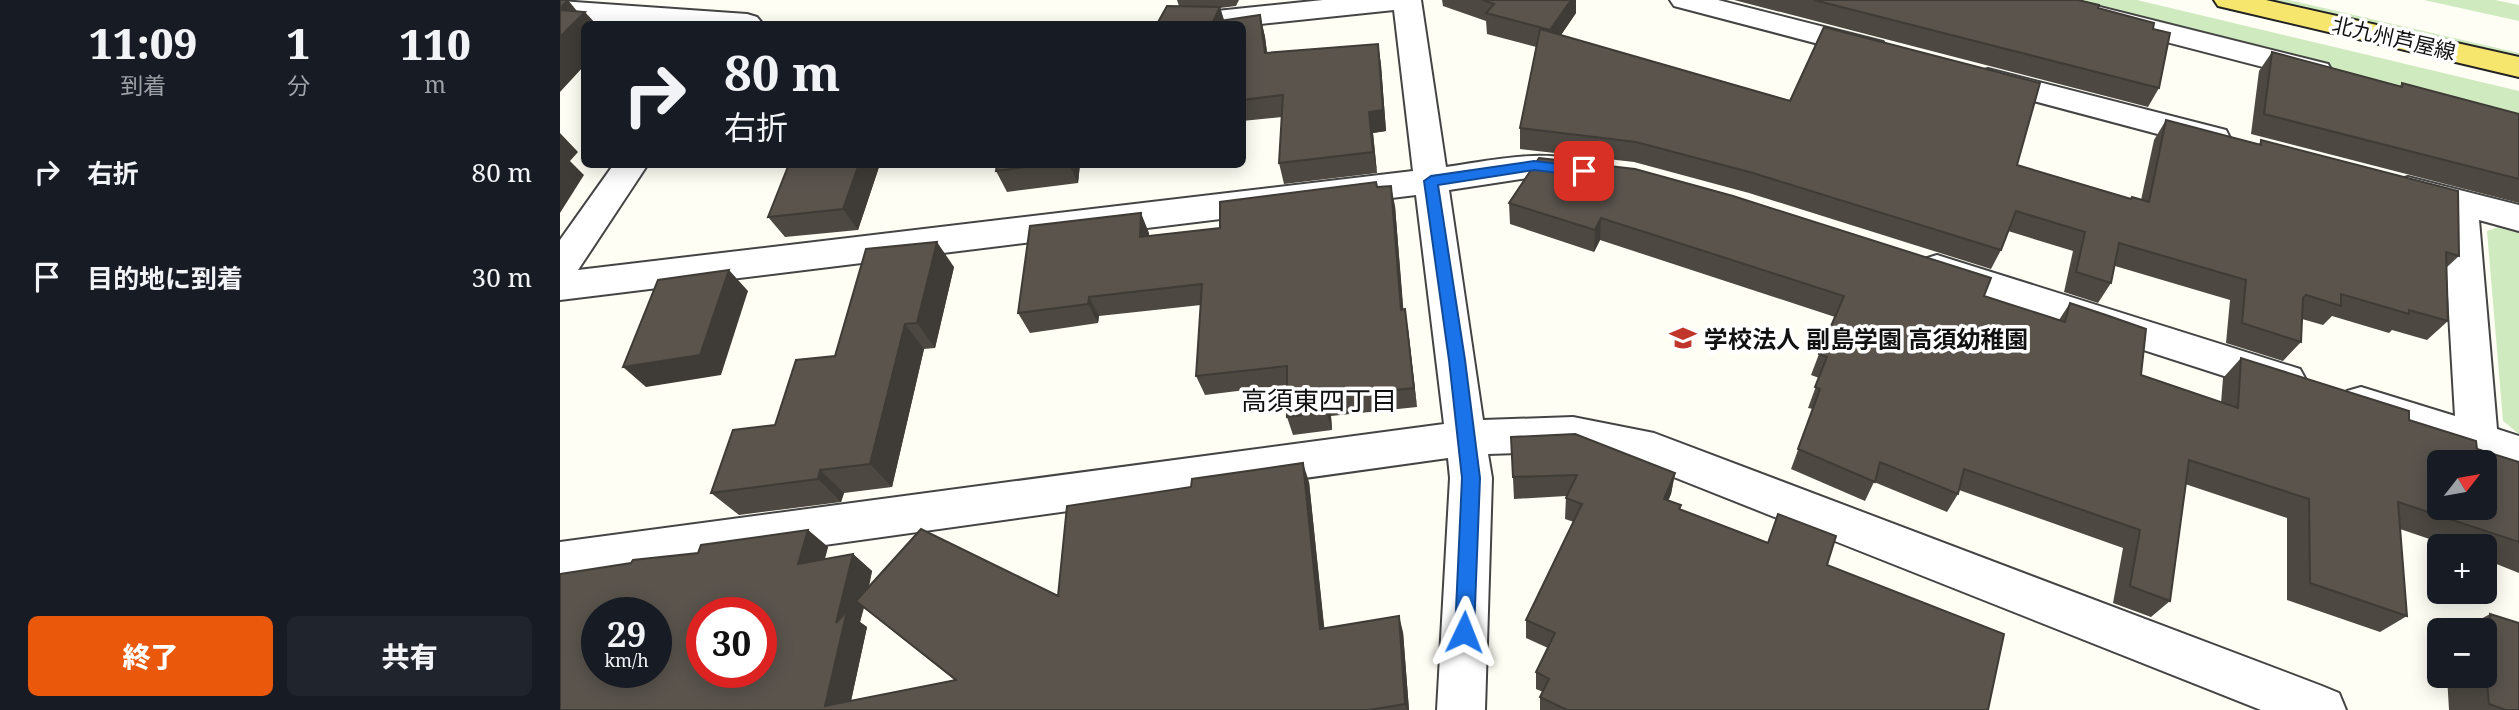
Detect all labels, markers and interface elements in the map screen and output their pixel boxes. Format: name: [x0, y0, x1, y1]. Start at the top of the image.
street label: 北九州芦屋線: [2329, 10, 2459, 66]
text: 11:09: [89, 14, 197, 71]
text: 1: [287, 14, 310, 71]
text: 110: [399, 15, 471, 72]
text: 80 m: [724, 39, 840, 105]
icon: right: [609, 49, 700, 140]
text: m: [424, 68, 446, 100]
text: 到着: [120, 69, 166, 101]
text: 分: [287, 69, 310, 101]
text: 右折: [724, 105, 788, 148]
pin: [1554, 141, 1614, 201]
icon: arrive: [1565, 152, 1603, 190]
icon: right: [28, 153, 66, 191]
text: 80 m: [472, 154, 532, 190]
text: 右折: [87, 155, 139, 191]
icon: arrive: [28, 258, 66, 296]
text: 30 m: [472, 259, 532, 295]
text: 目的地に到着: [87, 260, 243, 296]
place label: 学校法人 副島学園 高須幼稚園: [1704, 322, 2028, 355]
school or university icon: 学校法人 副島学園 高須幼稚園: [1668, 323, 1698, 353]
district label: 高須東四丁目: [1241, 382, 1397, 418]
north arrow: [2427, 450, 2497, 520]
map controls: [2427, 450, 2497, 688]
button: +: [2427, 534, 2497, 604]
position arrow: [1427, 595, 1501, 669]
speed limit sign: 30: [686, 597, 777, 688]
text: 29: [607, 610, 646, 657]
button: 終了: [28, 616, 273, 696]
button: 共有: [287, 616, 532, 696]
button: −: [2427, 618, 2497, 688]
text: km/h: [604, 648, 649, 672]

